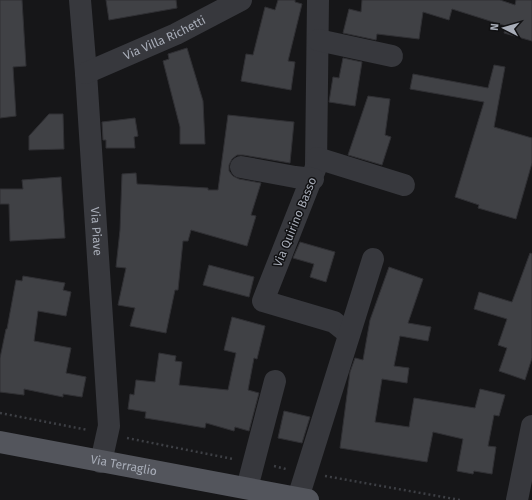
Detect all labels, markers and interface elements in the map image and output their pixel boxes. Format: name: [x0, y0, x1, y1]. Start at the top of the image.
north arrow: [484, 8, 524, 48]
street label: Via Villa Richetti: [121, 13, 208, 63]
text: N: [488, 23, 501, 31]
street label: Via Quirino Basso: [271, 175, 319, 269]
street label: Via Piave: [88, 207, 105, 256]
street label: Via Terraglio: [89, 452, 158, 478]

